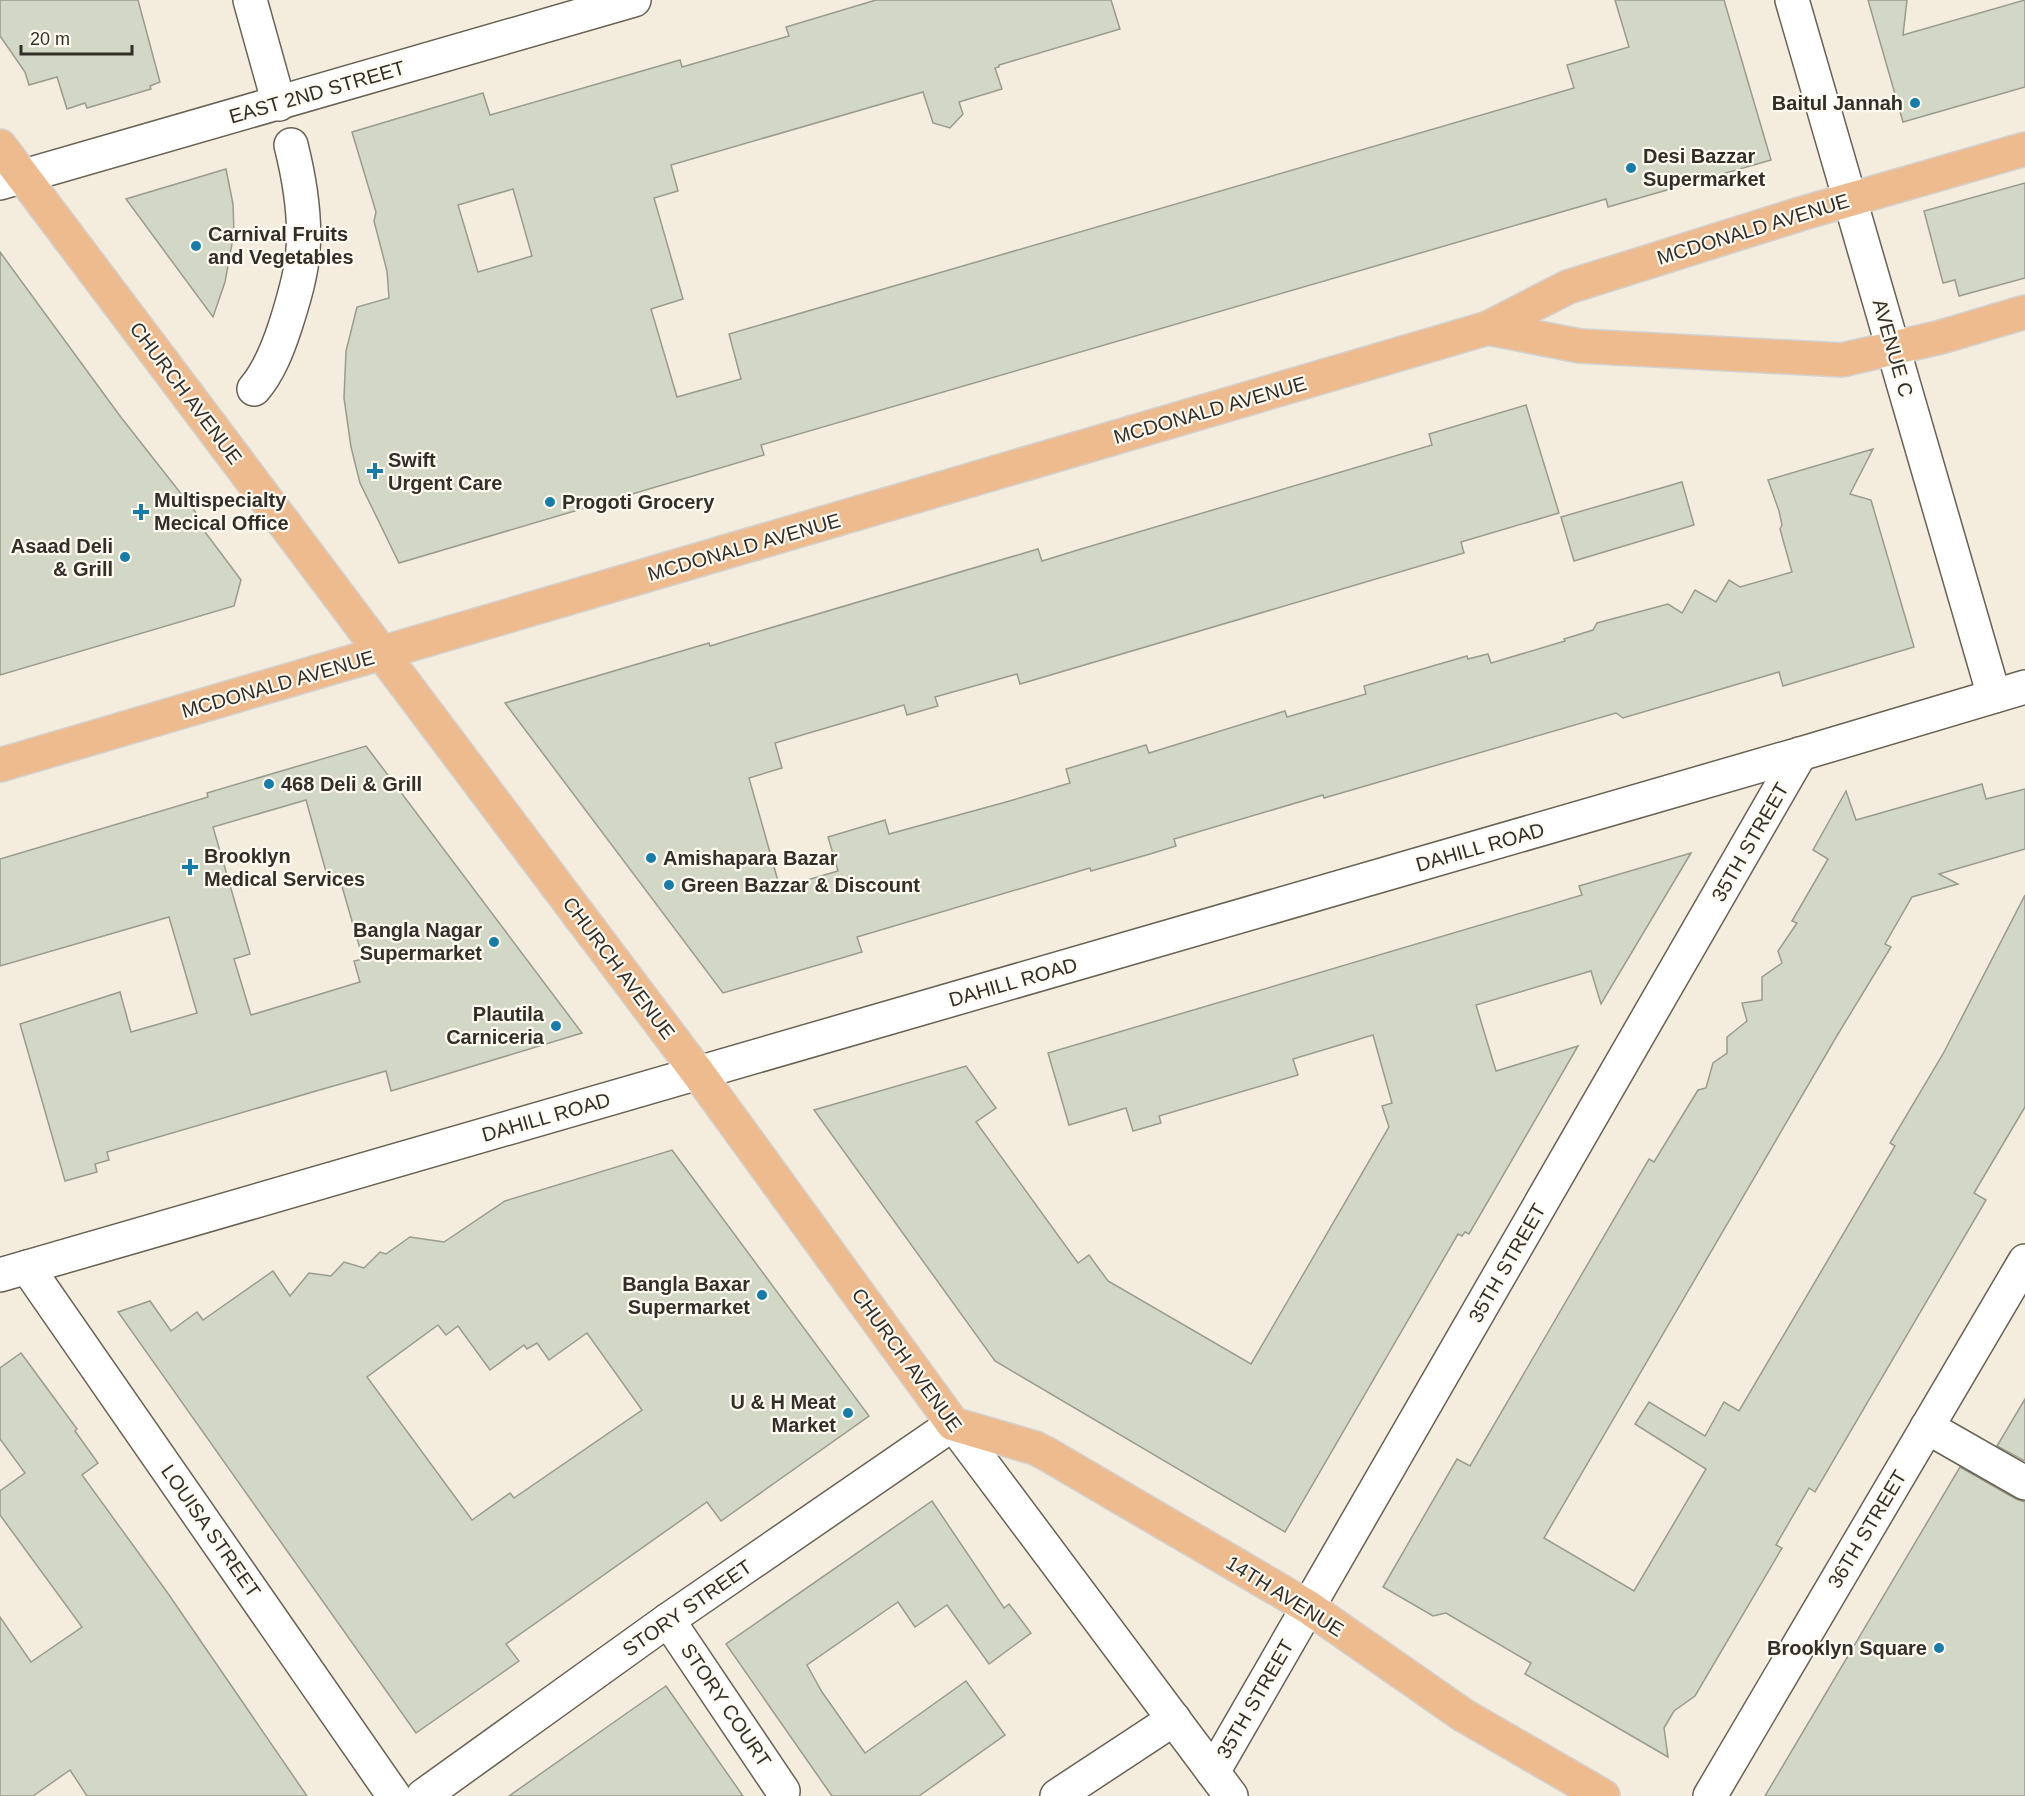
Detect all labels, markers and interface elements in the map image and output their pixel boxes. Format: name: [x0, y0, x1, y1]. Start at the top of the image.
scale bar: [21, 18, 132, 56]
text: 20 m: [30, 29, 70, 49]
street label: EAST 2ND STREET: [227, 56, 407, 128]
place label: Baitul Jannah: [1772, 92, 1903, 114]
marker: Baitul Jannah: [1908, 96, 1922, 110]
place label: Desi Bazzar Supermarket: [1643, 145, 1766, 190]
marker: Desi Bazzar Supermarket: [1624, 161, 1638, 175]
street label: MCDONALD AVENUE: [1654, 189, 1852, 269]
place label: Carnival Fruits and Vegetables: [208, 223, 354, 268]
marker: Carnival Fruits and Vegetables: [189, 239, 203, 253]
street label: AVENUE C: [1869, 297, 1917, 399]
street label: CHURCH AVENUE: [125, 318, 247, 468]
street label: MCDONALD AVENUE: [1111, 372, 1309, 448]
place label: Swift Urgent Care: [388, 449, 502, 494]
marker: Swift Urgent Care: [366, 462, 384, 480]
place label: Multispecialty Mecical Office: [154, 489, 289, 534]
place label: Progoti Grocery: [562, 491, 715, 513]
marker: Progoti Grocery: [543, 495, 557, 509]
marker: Multispecialty Mecical Office: [132, 503, 150, 521]
street label: MCDONALD AVENUE: [645, 509, 843, 585]
place label: Asaad Deli & Grill: [11, 535, 113, 580]
marker: Asaad Deli & Grill: [118, 550, 132, 564]
street label: MCDONALD AVENUE: [179, 646, 377, 722]
place label: 468 Deli & Grill: [281, 773, 422, 795]
marker: 468 Deli & Grill: [262, 777, 276, 791]
street label: 35TH STREET: [1707, 779, 1793, 905]
street label: DAHILL ROAD: [1413, 818, 1547, 876]
place label: Brooklyn Medical Services: [204, 845, 365, 890]
place label: Amishapara Bazar: [663, 847, 838, 869]
marker: Amishapara Bazar: [644, 851, 658, 865]
marker: Brooklyn Medical Services: [181, 858, 199, 876]
place label: Green Bazzar & Discount: [681, 874, 920, 896]
marker: Green Bazzar & Discount: [662, 878, 676, 892]
street label: CHURCH AVENUE: [558, 893, 680, 1043]
place label: Bangla Nagar Supermarket: [353, 919, 482, 964]
marker: Bangla Nagar Supermarket: [487, 935, 501, 949]
street label: DAHILL ROAD: [946, 953, 1080, 1011]
place label: Plautila Carniceria: [446, 1003, 545, 1048]
marker: Plautila Carniceria: [549, 1019, 563, 1033]
street label: DAHILL ROAD: [479, 1088, 613, 1146]
street label: 35TH STREET: [1464, 1200, 1550, 1326]
place label: Bangla Baxar Supermarket: [622, 1273, 750, 1318]
street label: CHURCH AVENUE: [848, 1284, 966, 1436]
marker: Bangla Baxar Supermarket: [755, 1288, 769, 1302]
place label: U & H Meat Market: [730, 1391, 836, 1436]
marker: U & H Meat Market: [841, 1406, 855, 1420]
street label: LOUISA STREET: [157, 1461, 265, 1601]
street label: 36TH STREET: [1823, 1466, 1911, 1592]
street label: 14TH AVENUE: [1222, 1551, 1348, 1641]
street label: STORY STREET: [618, 1555, 756, 1661]
street label: 35TH STREET: [1212, 1636, 1298, 1762]
place label: Brooklyn Square: [1767, 1637, 1927, 1659]
street label: STORY COURT: [677, 1639, 775, 1771]
marker: Brooklyn Square: [1932, 1641, 1946, 1655]

